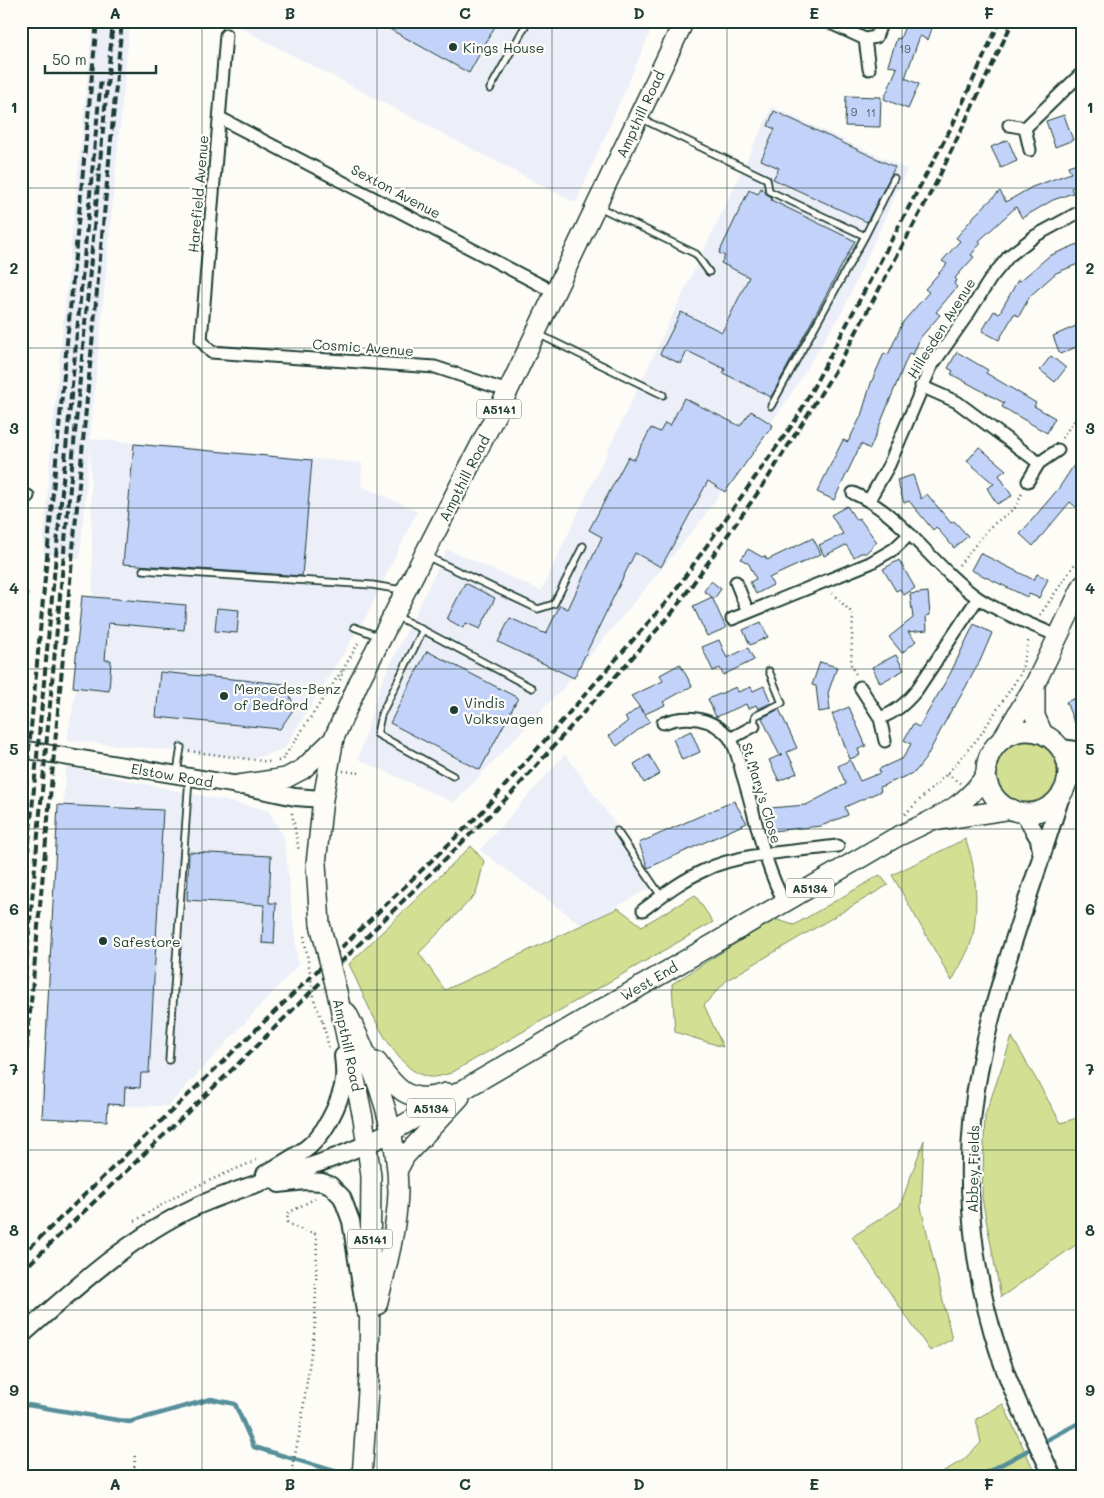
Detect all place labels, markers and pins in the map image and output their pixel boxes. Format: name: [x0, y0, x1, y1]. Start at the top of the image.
place label: Kings House: [463, 38, 544, 57]
marker: Kings House: [447, 41, 459, 53]
place label: Mercedes-Benz of Bedford: [234, 679, 341, 714]
marker: Mercedes-Benz of Bedford: [218, 690, 230, 702]
place label: Vindis Volkswagen: [464, 693, 543, 728]
marker: Vindis Volkswagen: [448, 704, 460, 716]
place label: Safestore: [113, 932, 181, 951]
marker: Safestore: [97, 935, 109, 947]

